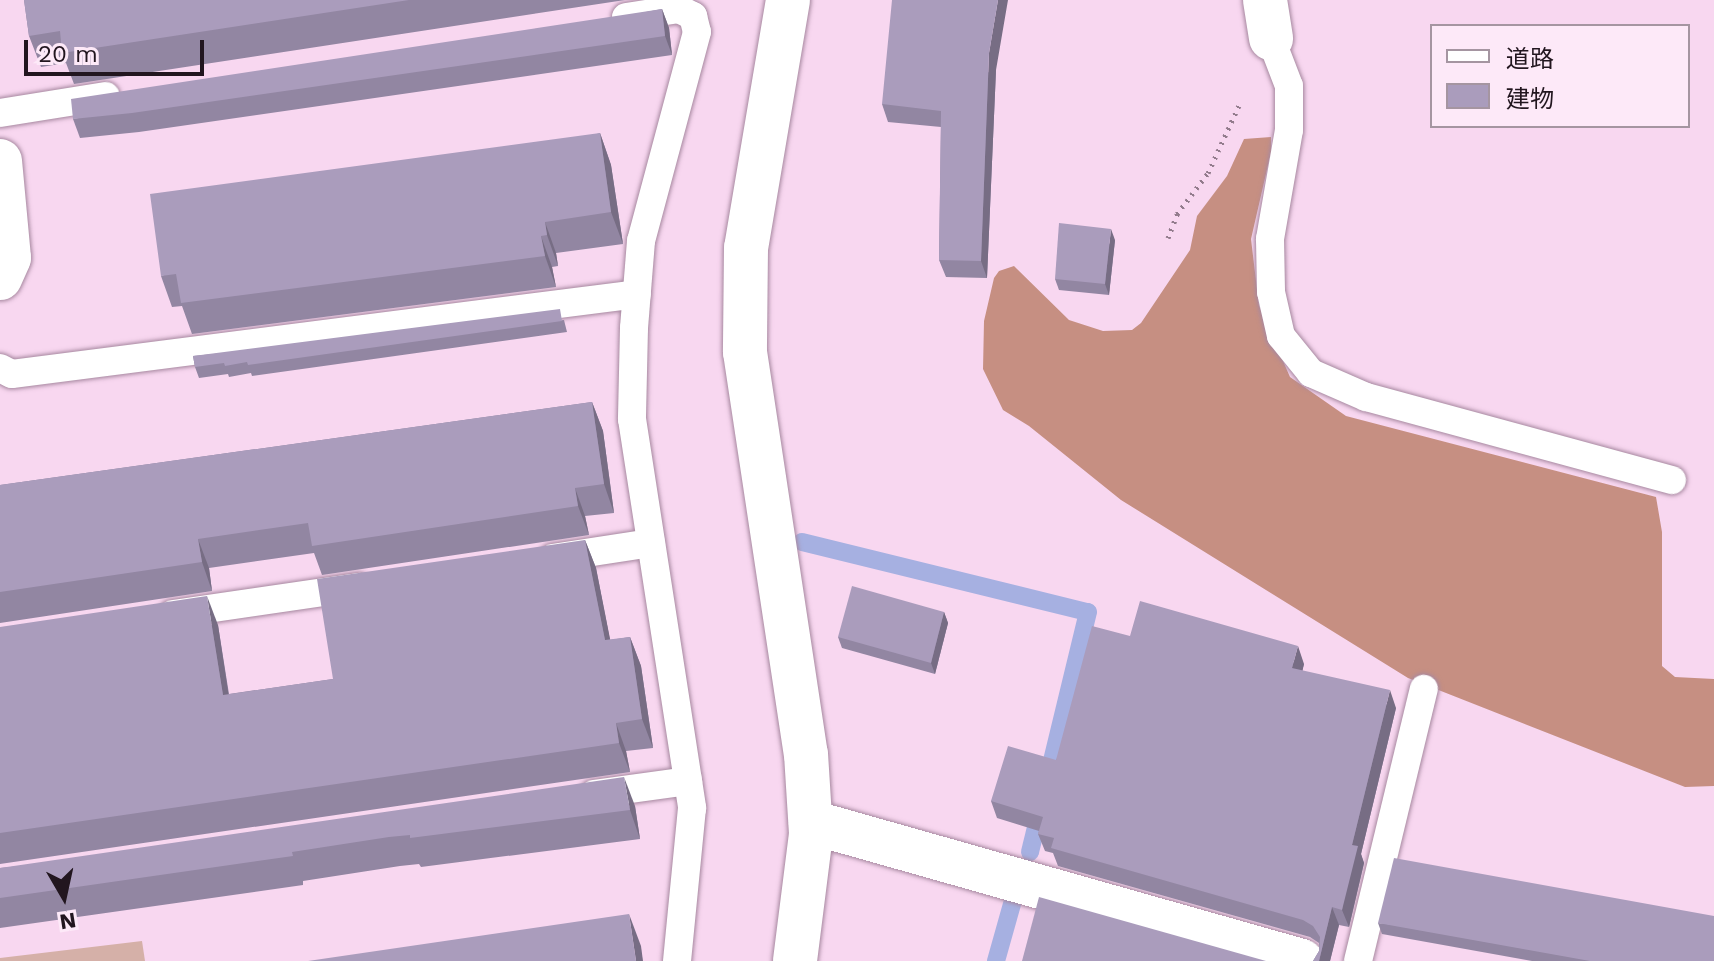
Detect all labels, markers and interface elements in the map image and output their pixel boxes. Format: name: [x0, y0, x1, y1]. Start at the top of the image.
scale bar: [28, 24, 208, 74]
legend: [1430, 24, 1690, 128]
text: 20 m: [38, 40, 98, 68]
text: 道路: [1506, 45, 1554, 73]
text: 建物: [1506, 85, 1554, 113]
north arrow: [24, 857, 104, 937]
text: N: [58, 908, 78, 935]

